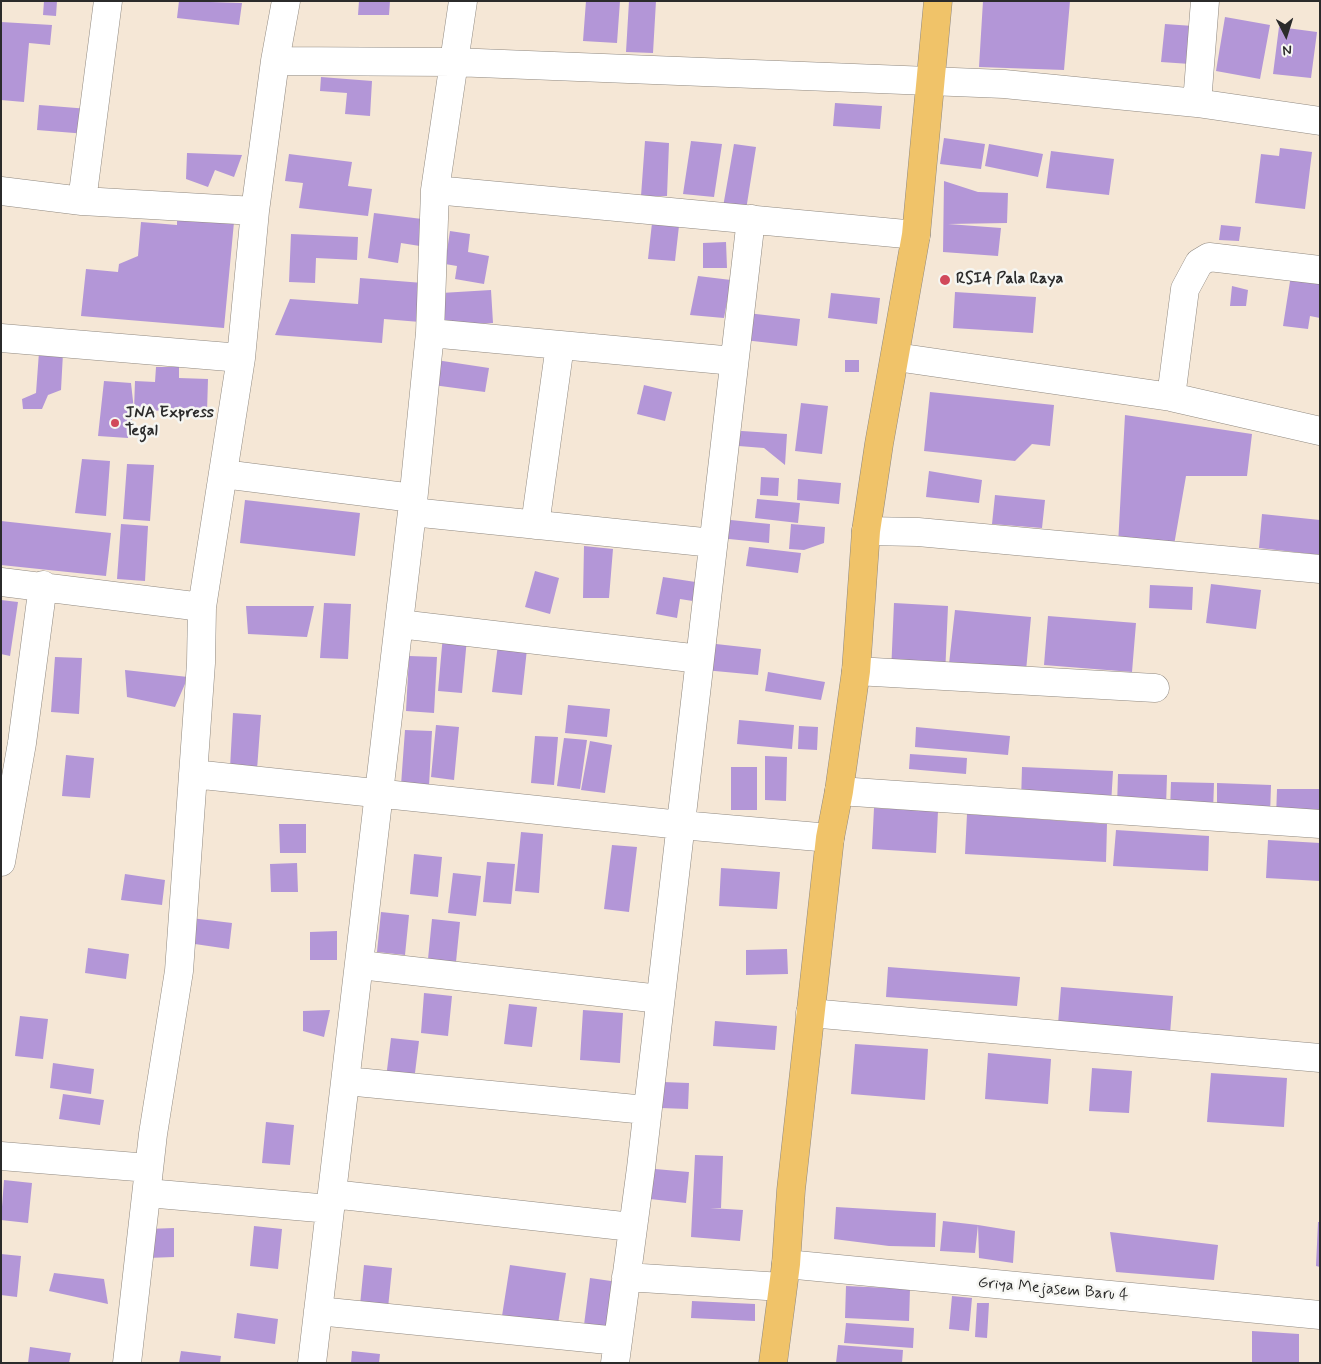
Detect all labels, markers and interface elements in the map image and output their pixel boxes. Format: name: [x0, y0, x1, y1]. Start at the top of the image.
north arrow: [1261, 10, 1311, 60]
text: N: [1282, 41, 1293, 59]
place label: RSIA Pala Raya: [956, 270, 1063, 290]
marker: RSIA Pala Raya: [938, 273, 952, 287]
place label: JNA Express Tegal: [125, 404, 214, 442]
marker: JNA Express Tegal: [109, 417, 121, 429]
street label: Griya Mejasem Baru 4: [977, 1274, 1129, 1306]

